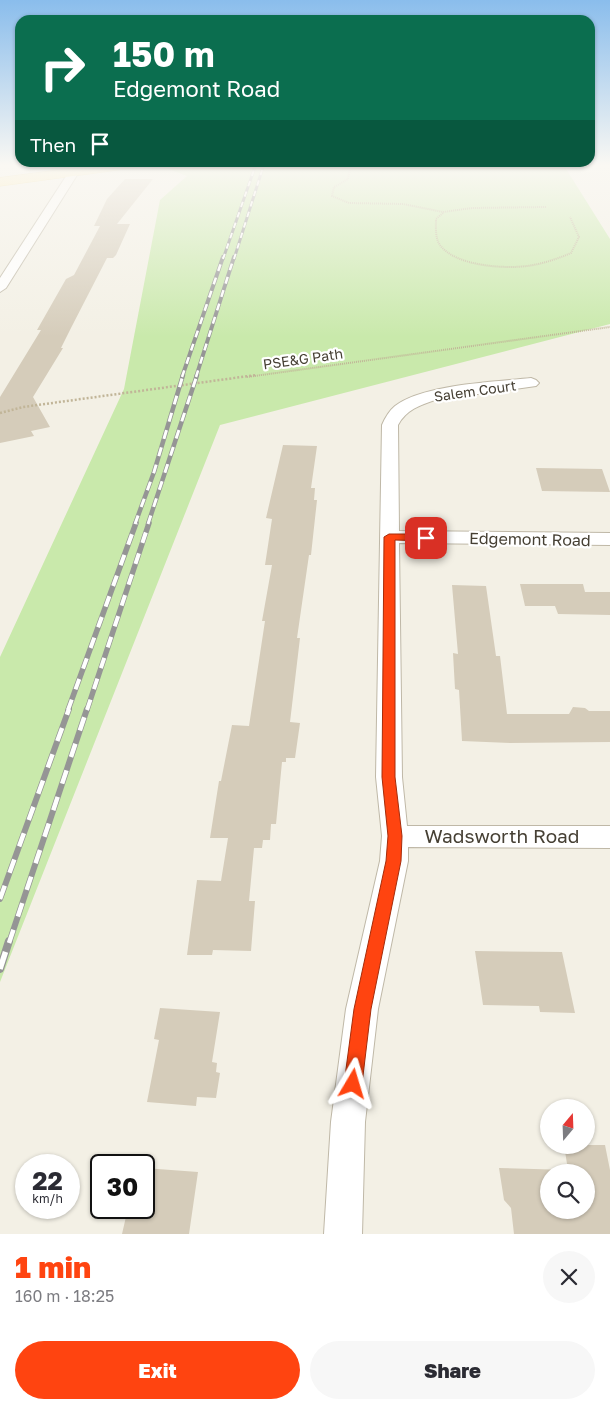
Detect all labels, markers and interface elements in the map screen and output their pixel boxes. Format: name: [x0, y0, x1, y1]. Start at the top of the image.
text: 150 m: [113, 33, 215, 75]
icon: right: [30, 35, 95, 100]
text: Edgemont Road: [113, 75, 280, 102]
icon: arrive: [86, 130, 114, 158]
text: Then: [30, 133, 76, 156]
street label: PSE&G Path: [262, 344, 344, 373]
street label: Salem Court: [433, 376, 517, 405]
pin: [405, 517, 447, 559]
icon: arrive: [412, 524, 440, 552]
street label: Edgemont Road: [469, 528, 591, 550]
street label: Wadsworth Road: [425, 824, 579, 847]
position arrow: [326, 1057, 378, 1109]
north arrow: [540, 1099, 595, 1154]
map controls: [540, 1099, 595, 1219]
speed limit sign: 30: [90, 1154, 155, 1219]
button: search: [540, 1164, 595, 1219]
text: 22: [32, 1165, 63, 1196]
text: km/h: [32, 1191, 63, 1206]
text: 1 min: [15, 1249, 91, 1285]
button: close: [543, 1251, 595, 1303]
text: 160 m · 18:25: [15, 1286, 114, 1306]
button: Exit: [15, 1341, 300, 1399]
button: Share: [310, 1341, 595, 1399]

